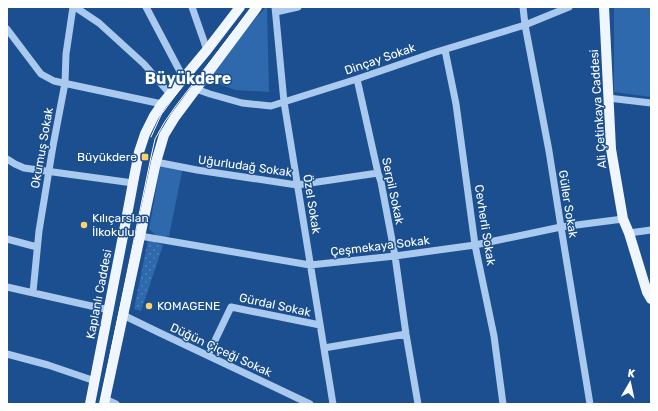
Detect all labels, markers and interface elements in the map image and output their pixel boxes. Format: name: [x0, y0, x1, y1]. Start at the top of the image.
street label: Dinçay Sokak: [343, 40, 418, 78]
street label: Ali Çetinkaya Caddesi: [587, 49, 609, 169]
district label: Büyükdere: [145, 69, 231, 88]
street label: Okumuş Sokak: [28, 106, 56, 189]
place label: Büyükdere: [77, 150, 137, 164]
marker: Büyükdere: [140, 152, 150, 162]
street label: Uğurludağ Sokak: [197, 152, 294, 180]
street label: Serpil Sokak: [379, 156, 407, 226]
street label: Güller Sokak: [556, 169, 580, 240]
street label: Özel Sokak: [300, 173, 324, 236]
street label: Cevherli Sokak: [472, 184, 498, 267]
place label: Kılıçarslan İlkokulu: [92, 211, 149, 239]
marker: Kılıçarslan İlkokulu: [79, 220, 89, 230]
street label: Çeşmekaya Sokak: [330, 233, 431, 259]
street label: Kaplanlı Caddesi: [83, 248, 115, 340]
street label: Gürdal Sokak: [238, 291, 313, 320]
place label: KOMAGENE: [157, 299, 220, 313]
marker: KOMAGENE: [144, 301, 154, 311]
street label: Düğün Çiçeği Sokak: [168, 320, 275, 380]
north arrow: [610, 363, 650, 403]
text: K: [627, 367, 637, 381]

